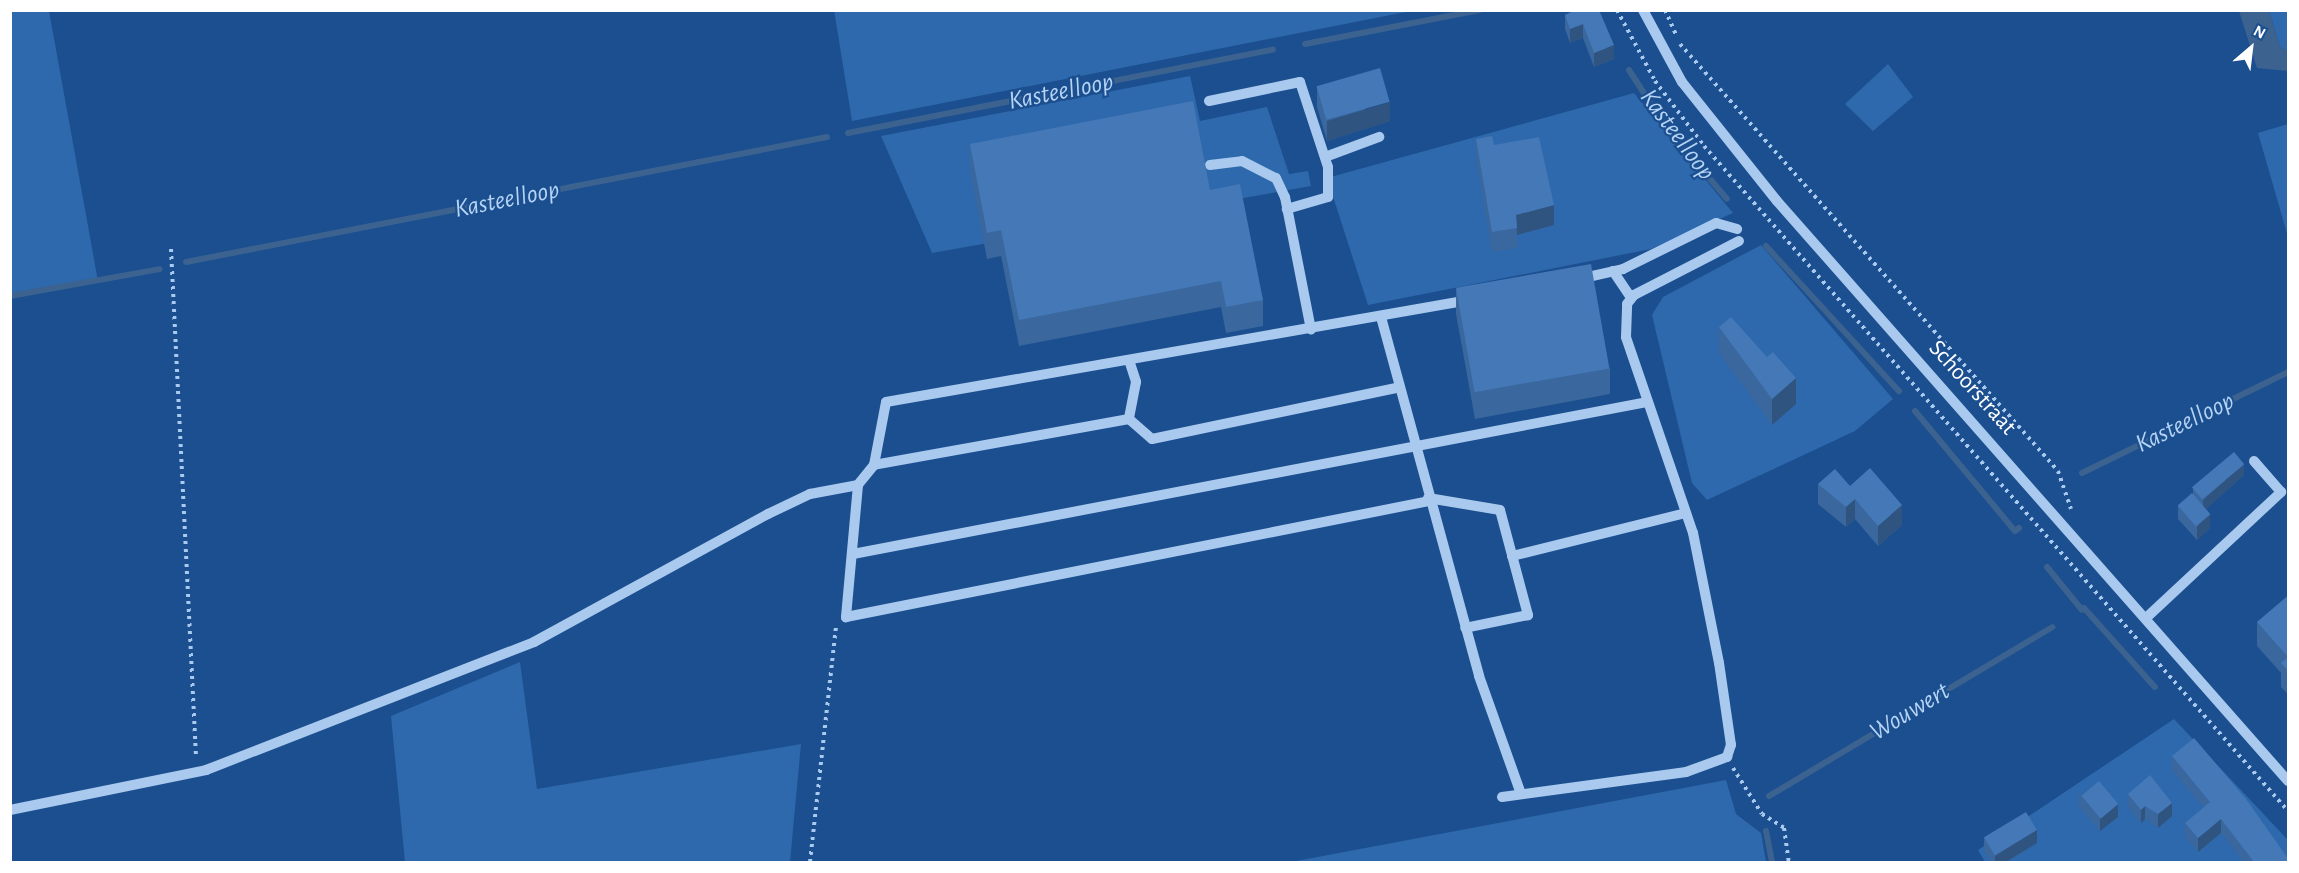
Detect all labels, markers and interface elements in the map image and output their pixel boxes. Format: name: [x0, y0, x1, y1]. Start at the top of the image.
north arrow: [2221, 18, 2281, 78]
text: N: [2251, 22, 2268, 42]
water label: Kasteelloop: [1006, 67, 1116, 117]
water label: Kasteelloop: [1633, 83, 1721, 187]
water label: Kasteelloop: [452, 175, 562, 225]
street label: Schoorstraat: [1922, 335, 2022, 441]
water label: Kasteelloop: [2130, 386, 2240, 460]
water label: Wouwert: [1864, 676, 1956, 748]

